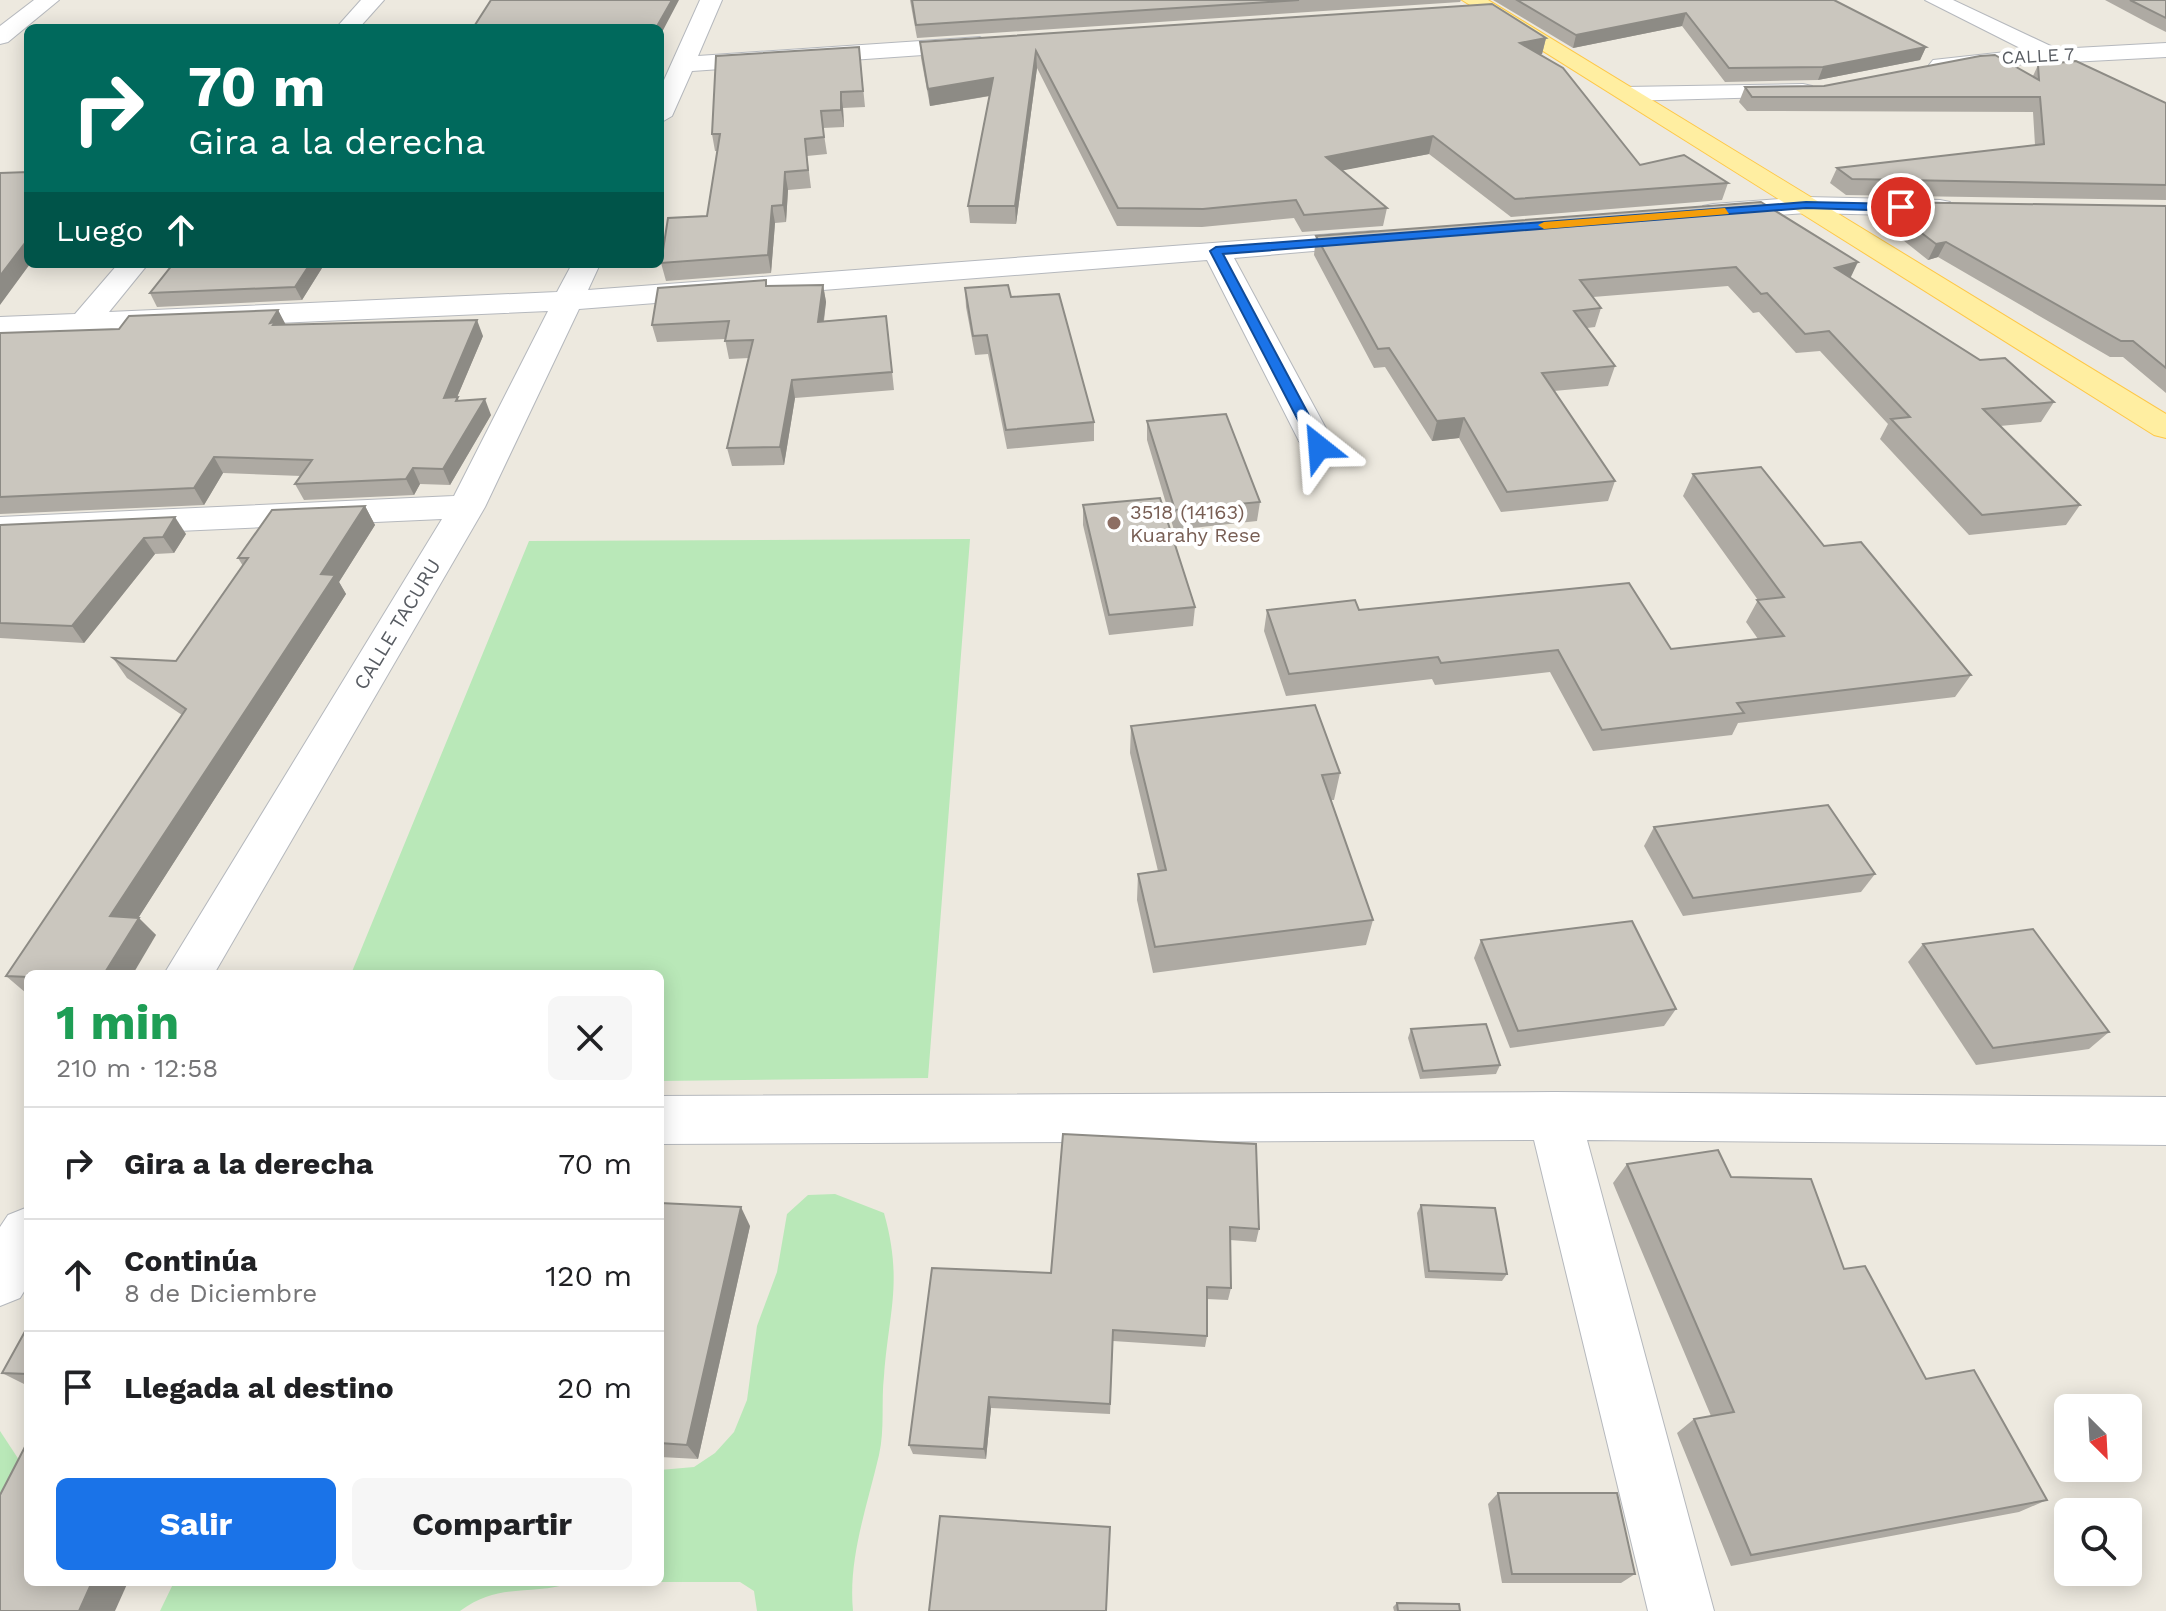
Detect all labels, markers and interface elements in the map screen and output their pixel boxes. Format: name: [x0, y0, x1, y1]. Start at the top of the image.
street label: CALLE 7: [2001, 43, 2075, 68]
text: 70 m: [188, 54, 325, 120]
icon: right: [56, 56, 160, 160]
text: Gira a la derecha: [188, 121, 485, 163]
pin: [1867, 173, 1935, 241]
icon: arrive: [1879, 185, 1923, 229]
icon: ahead: [159, 208, 203, 252]
text: Luego: [56, 213, 143, 248]
position arrow: [1277, 405, 1361, 489]
place label: 3518 (14163) Kuarahy Rese: [1130, 500, 1261, 547]
marker: 3518 (14163) Kuarahy Rese: [1105, 514, 1123, 532]
street label: CALLE TACURU: [349, 554, 445, 694]
text: 1 min: [56, 994, 179, 1051]
button: close: [548, 996, 632, 1080]
text: 210 m · 12:58: [56, 1053, 218, 1083]
icon: right: [56, 1141, 100, 1185]
text: Gira a la derecha: [124, 1146, 373, 1181]
text: 70 m: [558, 1146, 632, 1181]
text: Continúa: [124, 1243, 257, 1278]
icon: ahead: [56, 1253, 100, 1297]
text: 120 m: [545, 1258, 632, 1293]
text: 8 de Diciembre: [124, 1278, 317, 1308]
icon: arrive: [56, 1365, 100, 1409]
text: Llegada al destino: [124, 1370, 394, 1405]
text: 20 m: [557, 1370, 632, 1405]
north arrow: [2054, 1394, 2142, 1482]
map controls: [2054, 1394, 2142, 1586]
button: Salir: [56, 1478, 336, 1570]
button: Compartir: [352, 1478, 632, 1570]
button: search: [2054, 1498, 2142, 1586]

